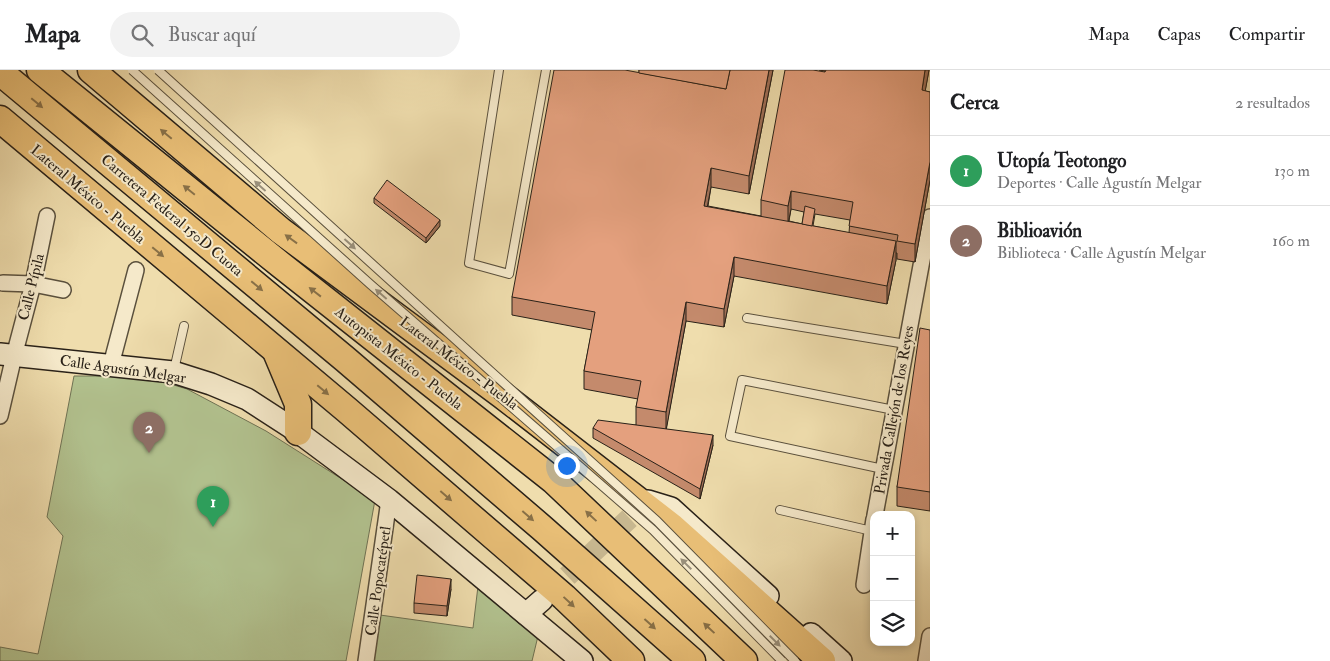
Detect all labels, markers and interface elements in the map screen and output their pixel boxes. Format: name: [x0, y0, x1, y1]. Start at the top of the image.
search box: [110, 12, 460, 57]
text: Mapa: [25, 19, 80, 50]
icon: search: [128, 21, 156, 49]
text: Buscar aquí: [168, 23, 256, 47]
text: Mapa: [1088, 23, 1130, 46]
text: Capas: [1158, 23, 1201, 46]
text: Compartir: [1229, 23, 1305, 46]
text: Cerca: [950, 89, 999, 116]
text: 2 resultados: [1235, 93, 1310, 113]
one-way arrow: [31, 98, 44, 109]
one-way arrow: [160, 129, 173, 140]
street label: Lateral México - Puebla: [26, 141, 150, 248]
text: Utopía Teotongo: [997, 149, 1126, 173]
street label: Carretera Federal 150D Cuota: [97, 150, 247, 281]
text: 1: [963, 161, 969, 181]
text: 130 m: [1274, 161, 1310, 181]
text: Deportes · Calle Agustín Melgar: [997, 173, 1202, 193]
one-way arrow: [254, 180, 267, 191]
one-way arrow: [183, 185, 196, 196]
text: Biblioavión: [997, 219, 1082, 243]
text: 2: [962, 231, 970, 251]
text: 160 m: [1272, 231, 1310, 251]
one-way arrow: [284, 234, 298, 244]
one-way arrow: [343, 238, 355, 250]
text: Biblioteca · Calle Agustín Melgar: [997, 243, 1206, 263]
one-way arrow: [151, 247, 164, 258]
street label: Calle Pípila: [14, 251, 50, 323]
one-way arrow: [250, 280, 263, 291]
one-way arrow: [309, 287, 322, 298]
one-way arrow: [375, 289, 387, 300]
street label: Autopista México - Puebla: [330, 302, 467, 416]
street label: Lateral México - Puebla: [395, 312, 523, 415]
street label: Privada Callejón de los Reyes: [870, 324, 919, 496]
street label: Calle Agustín Melgar: [59, 351, 188, 388]
one-way arrow: [317, 384, 329, 395]
pin: 2: [133, 412, 165, 453]
your location: [554, 453, 580, 479]
pin: 1: [197, 486, 229, 527]
one-way arrow: [440, 490, 453, 501]
one-way arrow: [522, 510, 534, 522]
one-way arrow: [585, 510, 597, 522]
map controls: [870, 511, 915, 646]
button: +: [870, 511, 915, 556]
street label: Calle Popocatépetl: [361, 525, 397, 637]
button: −: [870, 556, 915, 601]
one-way arrow: [680, 558, 692, 570]
one-way arrow: [563, 596, 575, 608]
button: layers: [870, 601, 915, 646]
one-way arrow: [643, 618, 656, 629]
one-way arrow: [703, 622, 715, 634]
one-way arrow: [769, 635, 781, 647]

